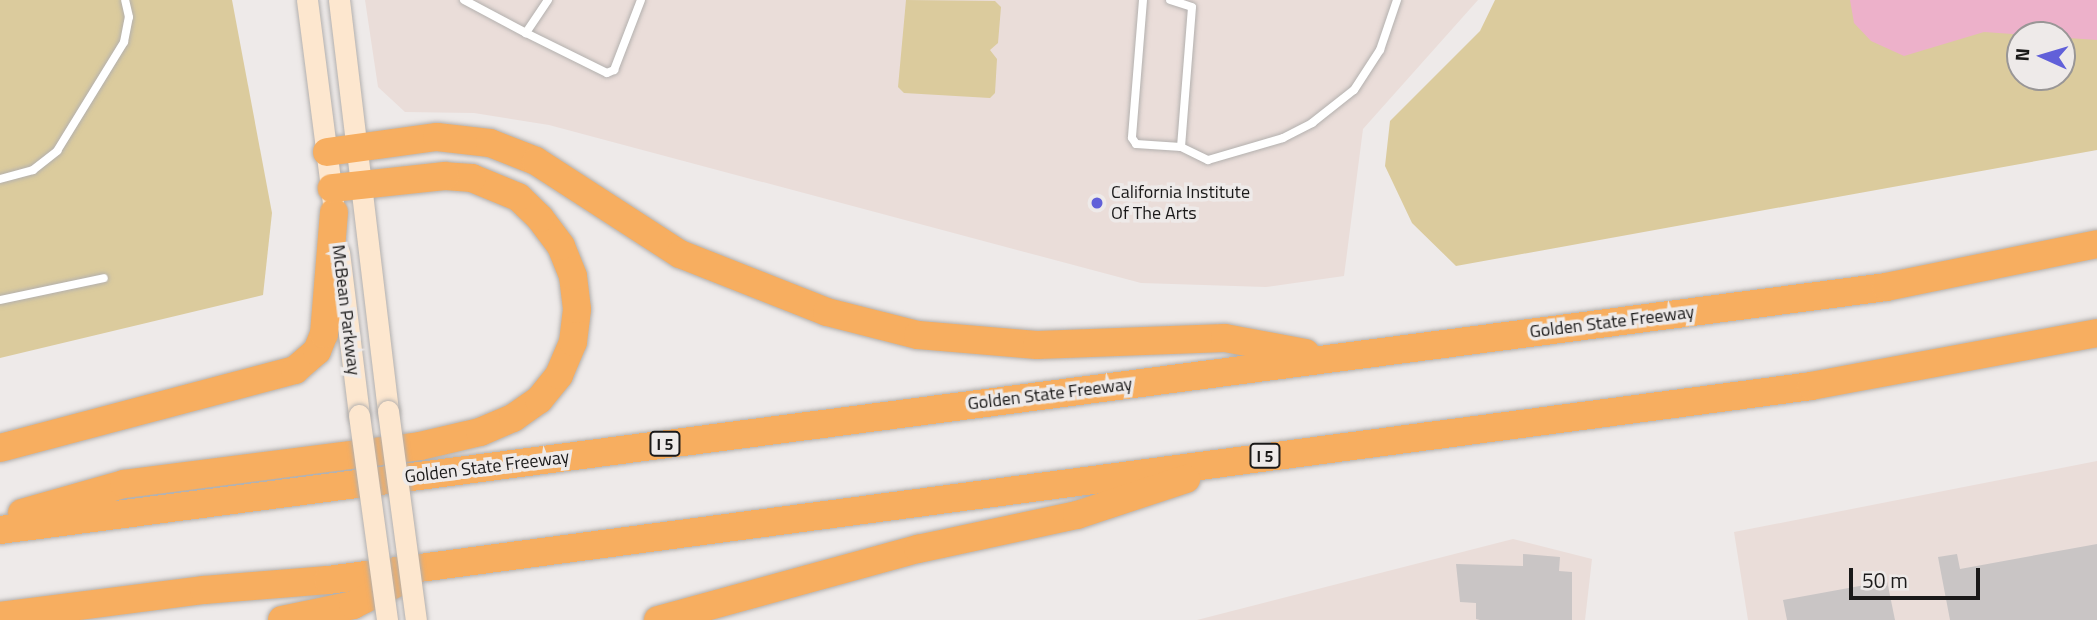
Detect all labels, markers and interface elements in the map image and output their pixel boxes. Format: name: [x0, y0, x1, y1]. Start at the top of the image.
north arrow: [2006, 21, 2076, 91]
text: N: [2007, 47, 2036, 62]
place label: California Institute Of The Arts: [1111, 182, 1250, 224]
marker: California Institute Of The Arts: [1089, 195, 1105, 211]
street label: McBean Parkway: [327, 243, 365, 377]
street label: Golden State Freeway: [1528, 301, 1696, 343]
street label: Golden State Freeway: [966, 373, 1134, 415]
road number: I 5: [649, 432, 681, 457]
road number: I 5: [1249, 444, 1281, 468]
street label: Golden State Freeway: [403, 446, 571, 488]
scale bar: [1852, 554, 1983, 598]
text: 50 m: [1862, 564, 1908, 596]

